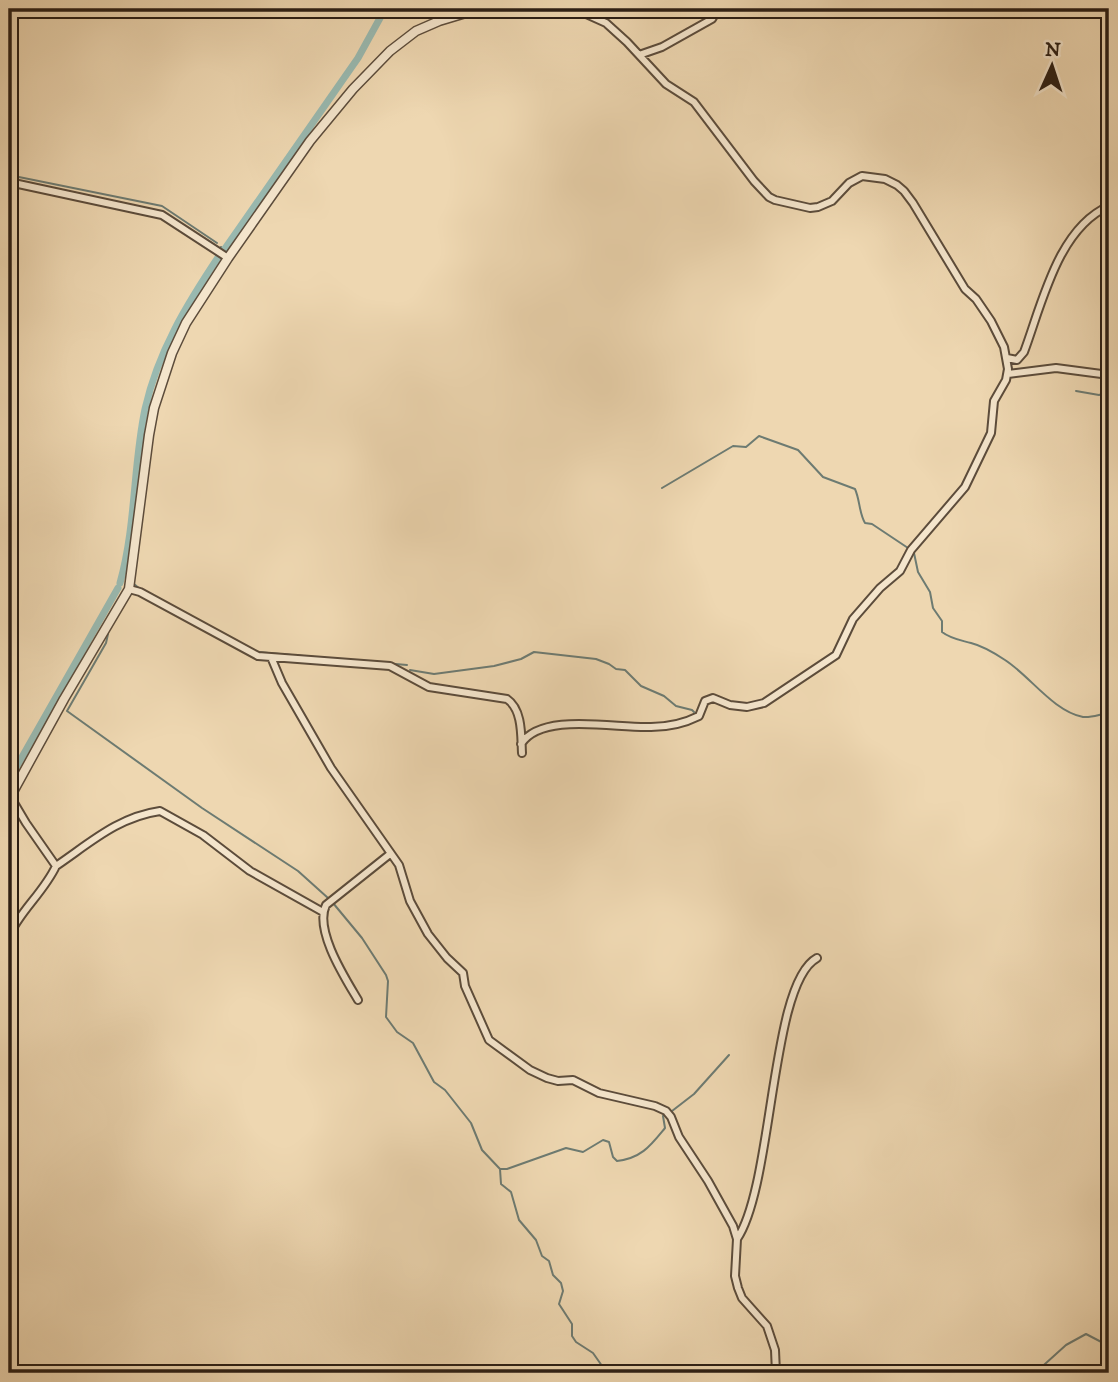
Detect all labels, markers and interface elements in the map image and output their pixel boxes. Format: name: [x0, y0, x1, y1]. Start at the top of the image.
north arrow: [1016, 32, 1086, 102]
text: N: [1044, 39, 1062, 62]

